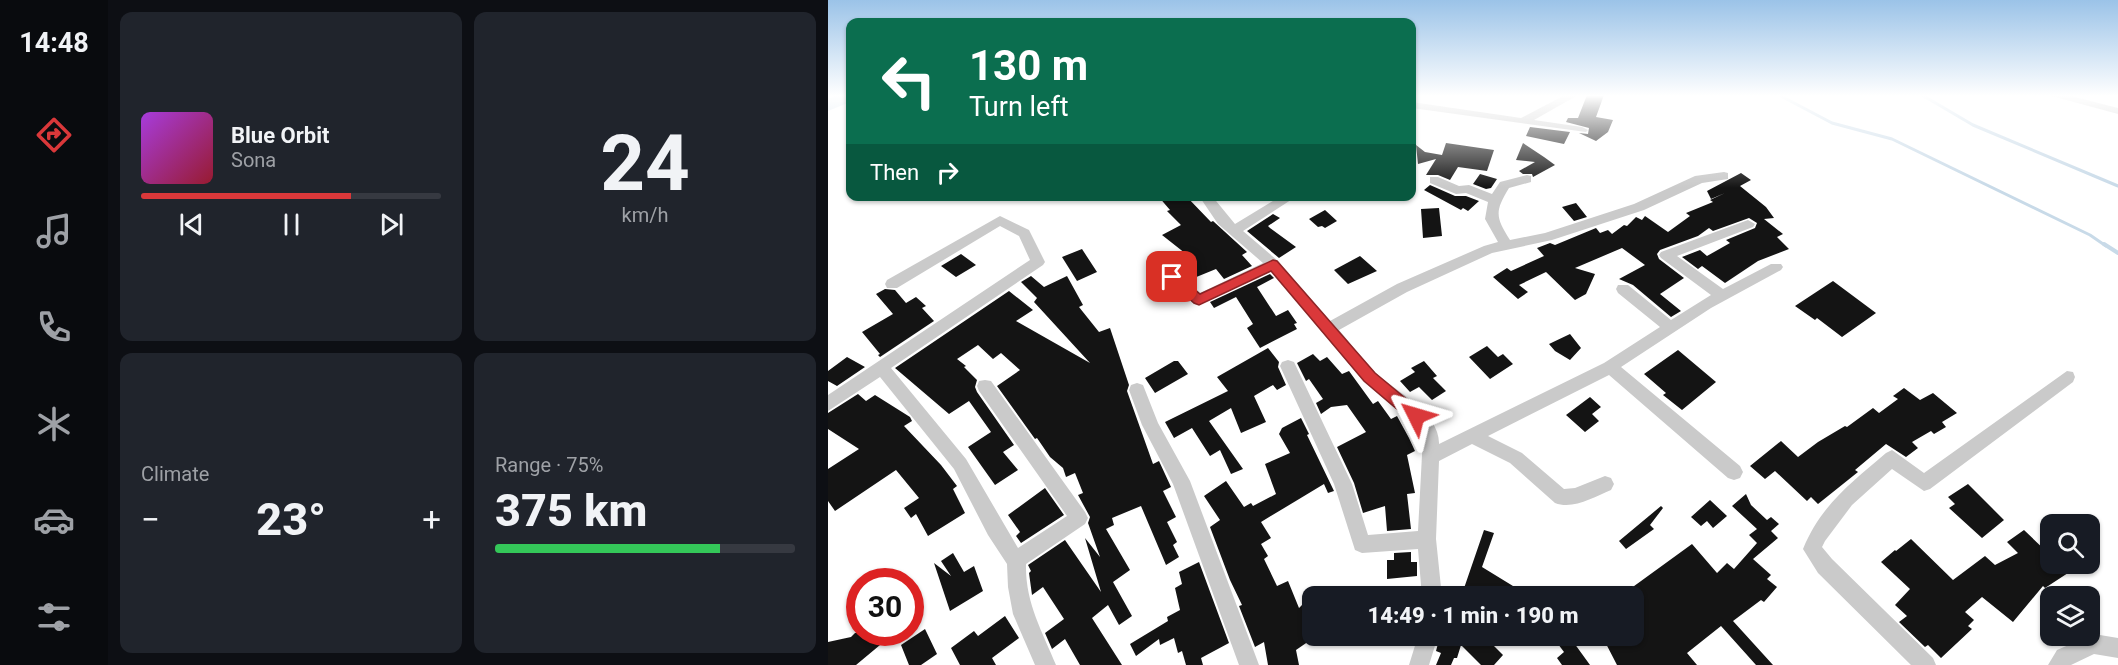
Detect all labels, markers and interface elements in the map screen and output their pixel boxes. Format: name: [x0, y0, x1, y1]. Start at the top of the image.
text: 14:48: [19, 27, 89, 59]
text: 130 m: [969, 41, 1088, 90]
icon: left: [870, 42, 948, 120]
text: Turn left: [969, 91, 1069, 123]
icon: directions: [33, 114, 75, 156]
text: 24: [600, 118, 690, 209]
text: Blue Orbit: [231, 123, 329, 148]
text: Sona: [231, 148, 276, 172]
icon: right: [931, 156, 964, 189]
text: Then: [870, 160, 919, 185]
text: km/h: [622, 203, 668, 227]
icon: previous: [175, 208, 208, 241]
icon: pause: [275, 208, 308, 241]
icon: next: [375, 208, 408, 241]
icon: music: [33, 210, 75, 252]
pin: [1146, 251, 1197, 302]
icon: arrive: [1155, 260, 1188, 293]
icon: phone: [33, 306, 75, 348]
position arrow: [1384, 384, 1448, 448]
icon: climate: [33, 403, 75, 445]
text: Range · 75%: [495, 453, 603, 477]
text: Climate: [141, 462, 209, 486]
text: 375 km: [495, 484, 647, 537]
text: 23°: [256, 493, 326, 546]
icon: car: [33, 499, 75, 541]
text: −: [141, 500, 160, 539]
text: +: [422, 500, 441, 539]
map controls: [2040, 514, 2100, 646]
button: search: [2040, 514, 2100, 574]
speed limit sign: 30: [846, 568, 924, 646]
button: layers: [2040, 586, 2100, 646]
icon: filters: [33, 596, 75, 638]
text: 14:49 · 1 min · 190 m: [1368, 603, 1578, 628]

